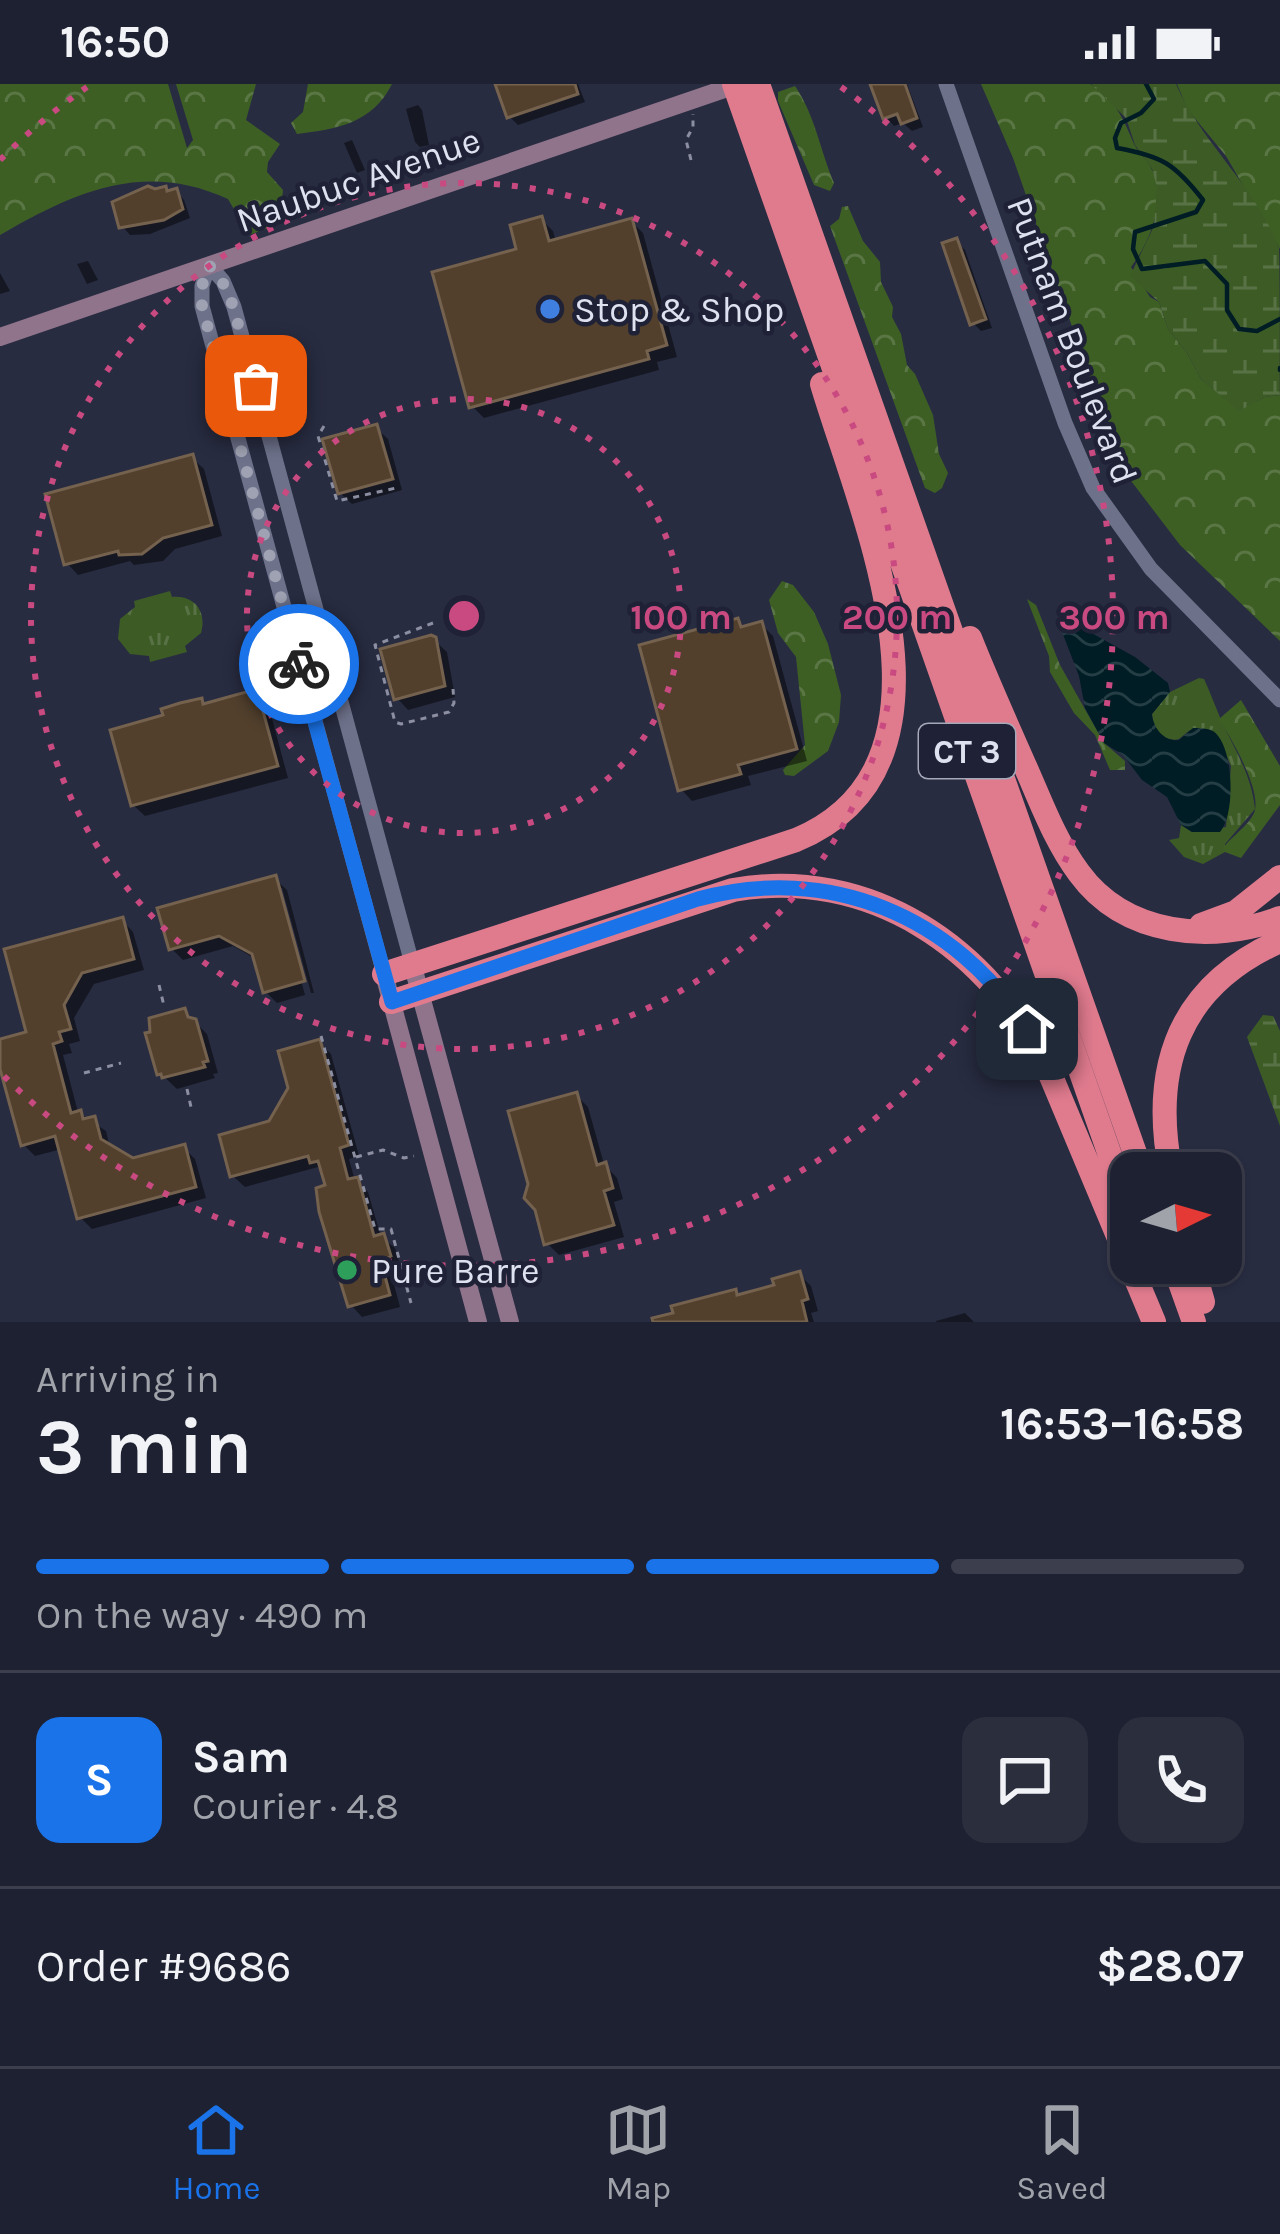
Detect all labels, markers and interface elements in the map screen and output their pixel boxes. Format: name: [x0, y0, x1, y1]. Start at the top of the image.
text: 16:50: [60, 16, 170, 68]
street label: Naubuc Avenue: [231, 119, 486, 241]
street label: Putnam Boulevard: [998, 191, 1146, 490]
place label: Stop & Shop: [574, 289, 784, 331]
marker: Stop & Shop: [537, 296, 563, 322]
pin: [205, 335, 307, 437]
icon: bag: [223, 353, 289, 419]
centre of rings: [443, 595, 485, 637]
text: 100 m: [630, 596, 732, 638]
text: 200 m: [842, 596, 952, 638]
text: 300 m: [1058, 596, 1170, 638]
courier: [239, 604, 359, 724]
icon: bike: [266, 631, 332, 697]
road number: CT 3: [919, 724, 1015, 778]
pin: [976, 978, 1078, 1080]
icon: home: [994, 996, 1060, 1062]
north arrow: [1110, 1152, 1242, 1284]
map controls: [1110, 1152, 1242, 1284]
place label: Pure Barre: [371, 1250, 539, 1292]
marker: Pure Barre: [334, 1257, 360, 1283]
text: Arriving in: [36, 1356, 219, 1402]
text: 16:53–16:58: [1000, 1398, 1244, 1450]
text: 3 min: [36, 1401, 252, 1493]
text: On the way · 490 m: [36, 1592, 368, 1638]
button: chat: [962, 1717, 1088, 1843]
button: phone: [1118, 1717, 1244, 1843]
text: Sam: [192, 1731, 290, 1783]
text: S: [85, 1754, 113, 1806]
text: Courier · 4.8: [192, 1783, 399, 1829]
text: Order #9686: [36, 1940, 291, 1992]
text: $28.07: [1096, 1940, 1244, 1992]
tab: Home: [172, 2097, 260, 2207]
tab: Map: [605, 2097, 671, 2207]
tab: Saved: [1016, 2097, 1108, 2207]

